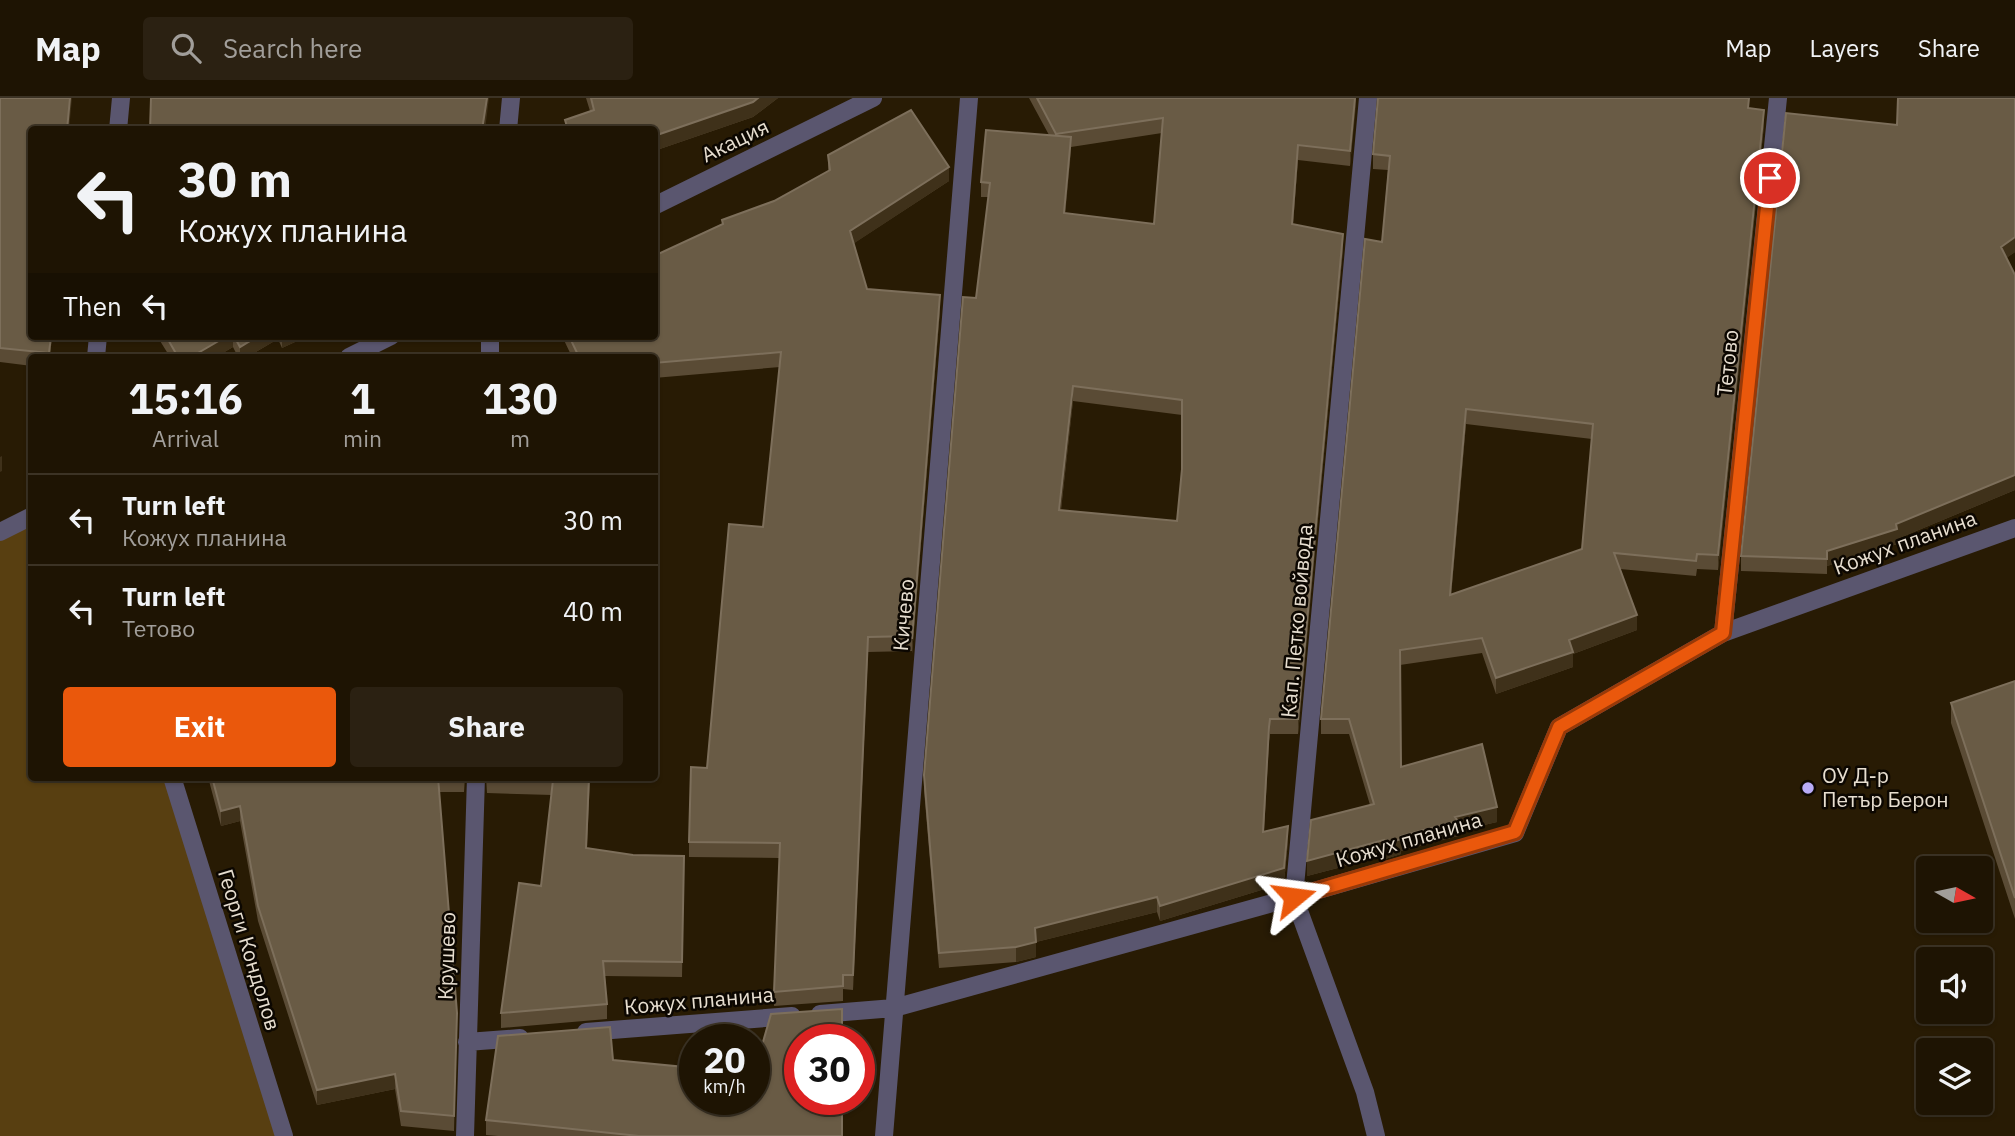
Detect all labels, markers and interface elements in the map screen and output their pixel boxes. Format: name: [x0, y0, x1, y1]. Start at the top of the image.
search box: [143, 17, 633, 80]
text: Map: [35, 27, 101, 70]
icon: search: [167, 29, 205, 67]
text: Search here: [223, 31, 362, 65]
text: Map: [1725, 32, 1772, 64]
text: Layers: [1810, 32, 1880, 64]
text: Share: [1918, 32, 1980, 64]
street label: Акация: [696, 112, 773, 169]
text: 30 m: [178, 147, 292, 210]
pin: [1740, 148, 1800, 208]
icon: left: [63, 154, 154, 245]
icon: arrive: [1751, 159, 1789, 197]
text: Кожух планина: [178, 209, 407, 251]
icon: left: [136, 287, 174, 325]
text: Then: [63, 289, 122, 323]
street label: Тетово: [1710, 328, 1744, 398]
text: 15:16: [128, 371, 243, 426]
text: 1: [350, 371, 375, 426]
text: 130: [482, 371, 558, 426]
text: Arrival: [152, 423, 219, 453]
text: min: [343, 423, 382, 453]
text: m: [510, 423, 530, 453]
text: Turn left: [122, 488, 225, 522]
icon: left: [63, 501, 101, 539]
text: 30 m: [563, 503, 623, 537]
street label: Кожух планина: [1829, 503, 1980, 581]
text: Кожух планина: [122, 522, 287, 552]
street label: Кап. Петко войвода: [1274, 523, 1318, 719]
street label: Кичево: [886, 578, 920, 652]
text: Turn left: [122, 579, 225, 613]
icon: left: [63, 592, 101, 630]
text: 40 m: [563, 594, 623, 628]
text: Тетово: [122, 613, 195, 643]
button: Exit: [63, 687, 336, 767]
button: Share: [350, 687, 623, 767]
place label: ОУ Д-р Петър Берон: [1822, 761, 1949, 813]
marker: ОУ Д-р Петър Берон: [1800, 780, 1816, 796]
street label: Кожух планина: [1333, 805, 1485, 873]
north arrow: [1916, 856, 1993, 933]
map controls: [1916, 856, 1993, 1115]
position arrow: [1257, 860, 1331, 934]
street label: Георги Кондолов: [212, 866, 288, 1034]
street label: Крушево: [430, 911, 462, 1001]
button: sound: [1916, 947, 1993, 1024]
street label: Кожух планина: [623, 980, 775, 1021]
speed limit sign: 30: [784, 1024, 875, 1115]
text: 20: [703, 1037, 746, 1083]
button: layers: [1916, 1038, 1993, 1115]
text: km/h: [703, 1075, 746, 1098]

